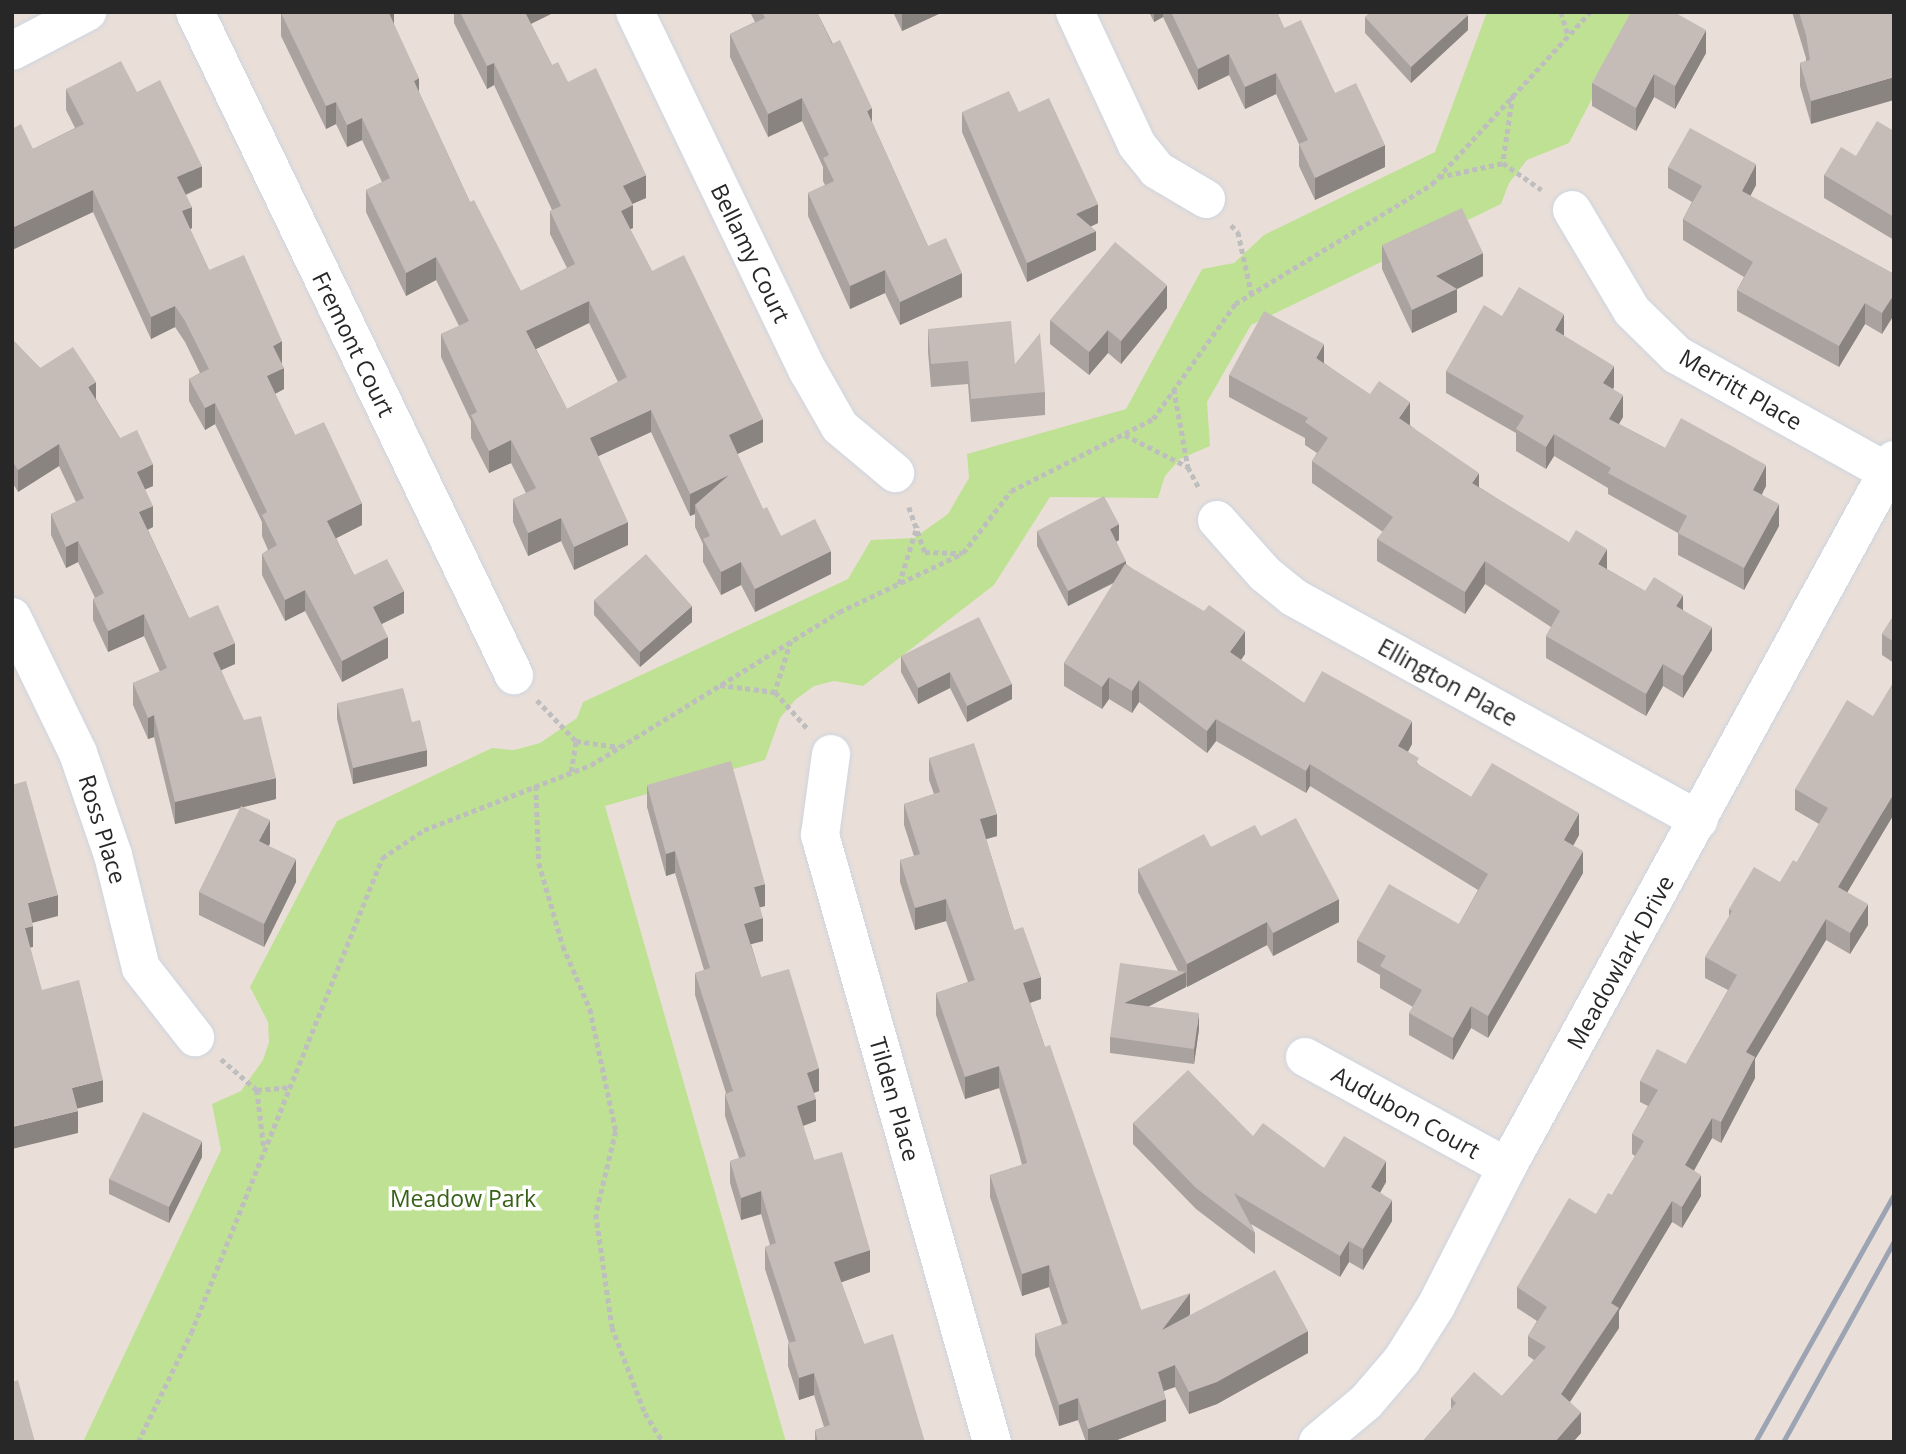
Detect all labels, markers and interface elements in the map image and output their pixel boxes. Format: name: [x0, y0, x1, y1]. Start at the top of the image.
street label: Bellamy Court: [706, 179, 796, 327]
street label: Fremont Court: [307, 267, 401, 421]
street label: Merritt Place: [1675, 343, 1807, 435]
street label: Ellington Place: [1373, 632, 1523, 732]
street label: Ross Place: [73, 771, 133, 887]
street label: Meadowlark Drive: [1561, 870, 1679, 1054]
street label: Tilden Place: [864, 1034, 926, 1164]
street label: Audubon Court: [1327, 1060, 1485, 1164]
park label: Meadow Park: [390, 1184, 536, 1212]

